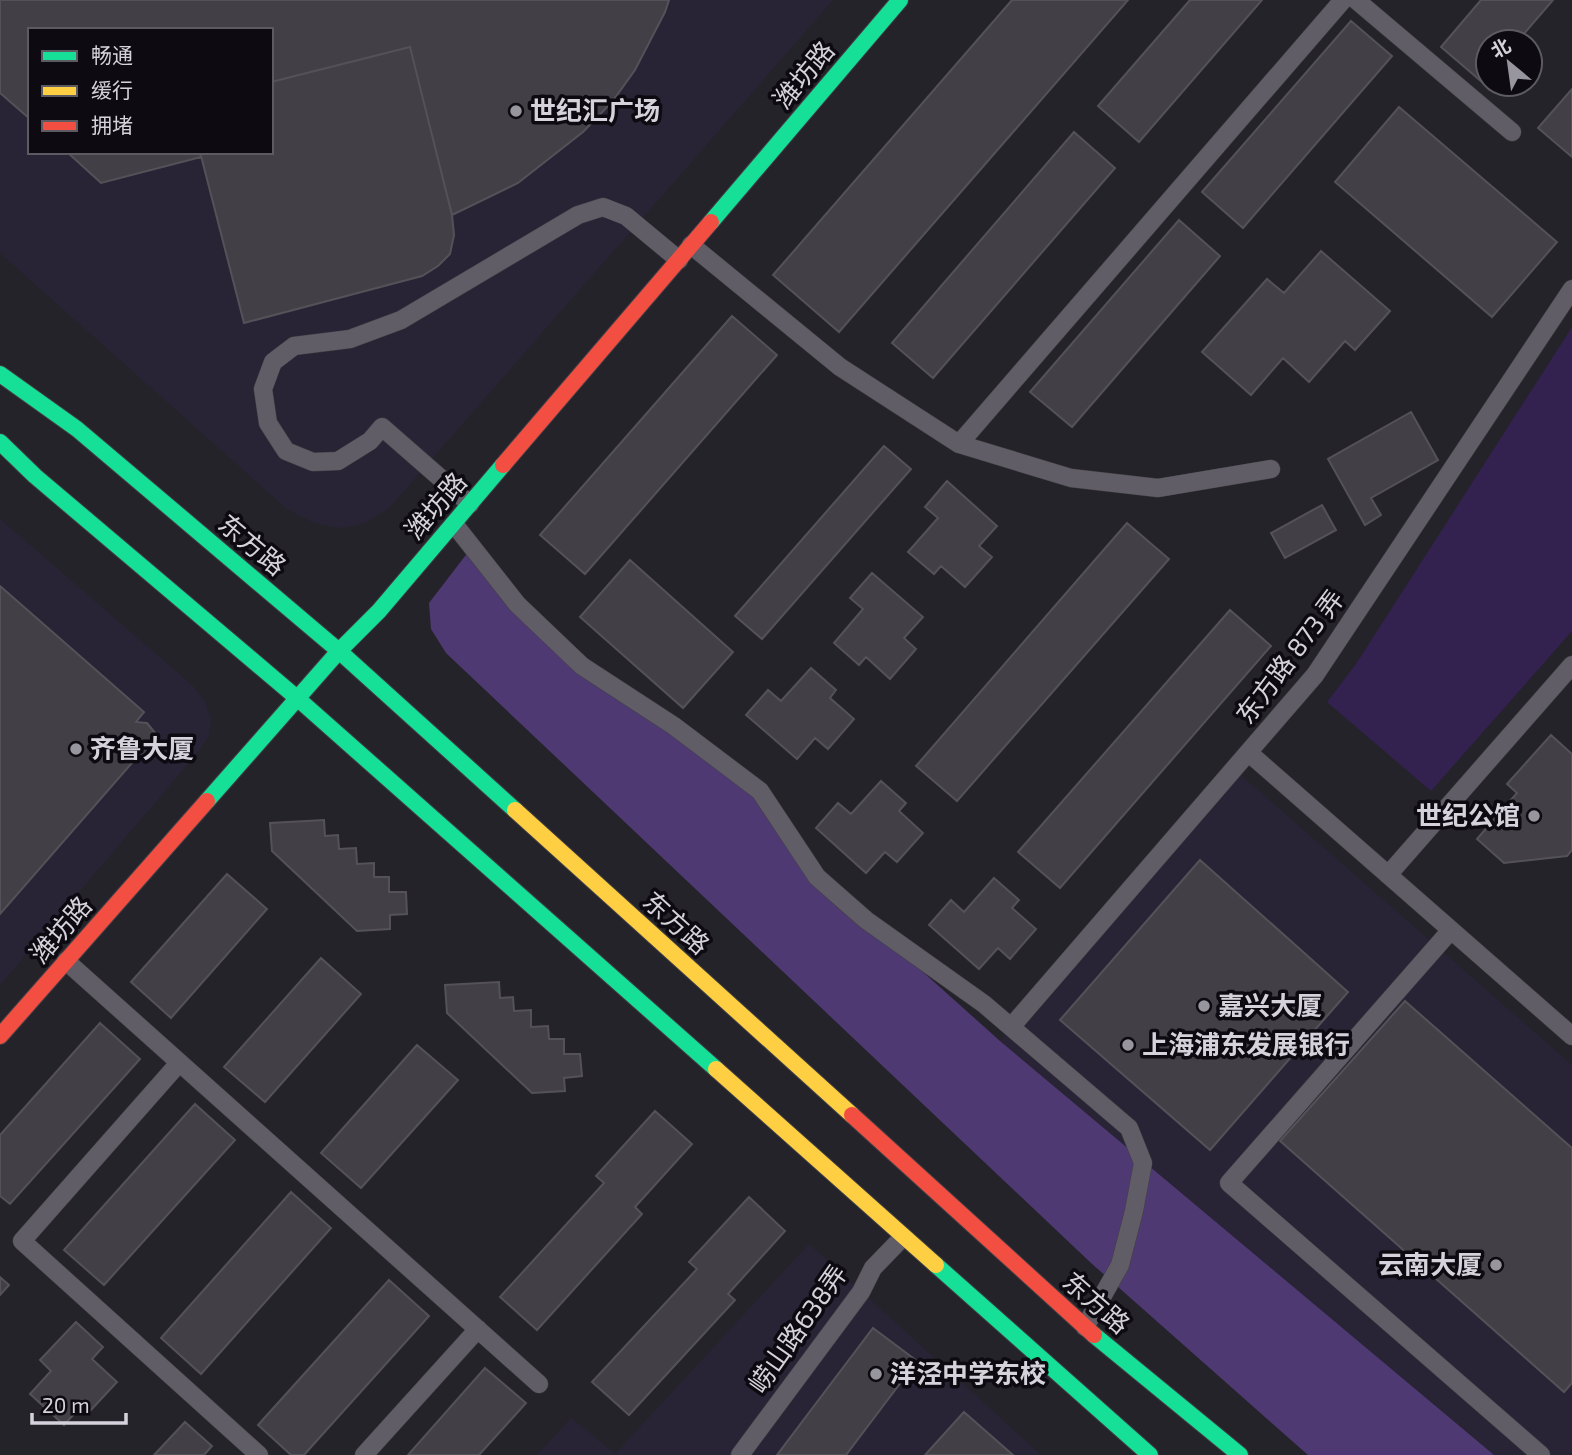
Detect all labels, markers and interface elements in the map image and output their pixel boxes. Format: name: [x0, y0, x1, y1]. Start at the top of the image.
legend: [28, 28, 273, 154]
north arrow: [1474, 28, 1544, 98]
text: 北: [1487, 33, 1514, 62]
street label: 潍坊路: [766, 34, 840, 114]
text: 畅通: [91, 42, 133, 67]
text: 缓行: [91, 77, 133, 102]
place label: 世纪汇广场: [530, 94, 660, 125]
marker: 世纪汇广场: [508, 103, 524, 119]
text: 拥堵: [91, 112, 133, 137]
street label: 潍坊路: [398, 465, 472, 545]
street label: 东方路: [213, 507, 293, 581]
street label: 东方路 873 弄: [1229, 583, 1349, 729]
place label: 齐鲁大厦: [90, 732, 194, 763]
marker: 齐鲁大厦: [68, 741, 84, 757]
place label: 世纪公馆: [1416, 799, 1520, 830]
marker: 世纪公馆: [1526, 808, 1542, 824]
street label: 东方路: [638, 884, 716, 960]
street label: 潍坊路: [23, 889, 97, 969]
place label: 嘉兴大厦: [1218, 989, 1322, 1020]
marker: 嘉兴大厦: [1196, 998, 1212, 1014]
place label: 上海浦东发展银行: [1142, 1028, 1350, 1059]
marker: 上海浦东发展银行: [1120, 1037, 1136, 1053]
place label: 云南大厦: [1378, 1248, 1482, 1279]
marker: 云南大厦: [1488, 1257, 1504, 1273]
street label: 崂山路638弄: [741, 1258, 852, 1398]
street label: 东方路: [1057, 1265, 1137, 1339]
place label: 洋泾中学东校: [890, 1357, 1046, 1388]
marker: 洋泾中学东校: [868, 1366, 884, 1382]
scale bar: [32, 1382, 126, 1426]
text: 20 m: [42, 1392, 90, 1417]

